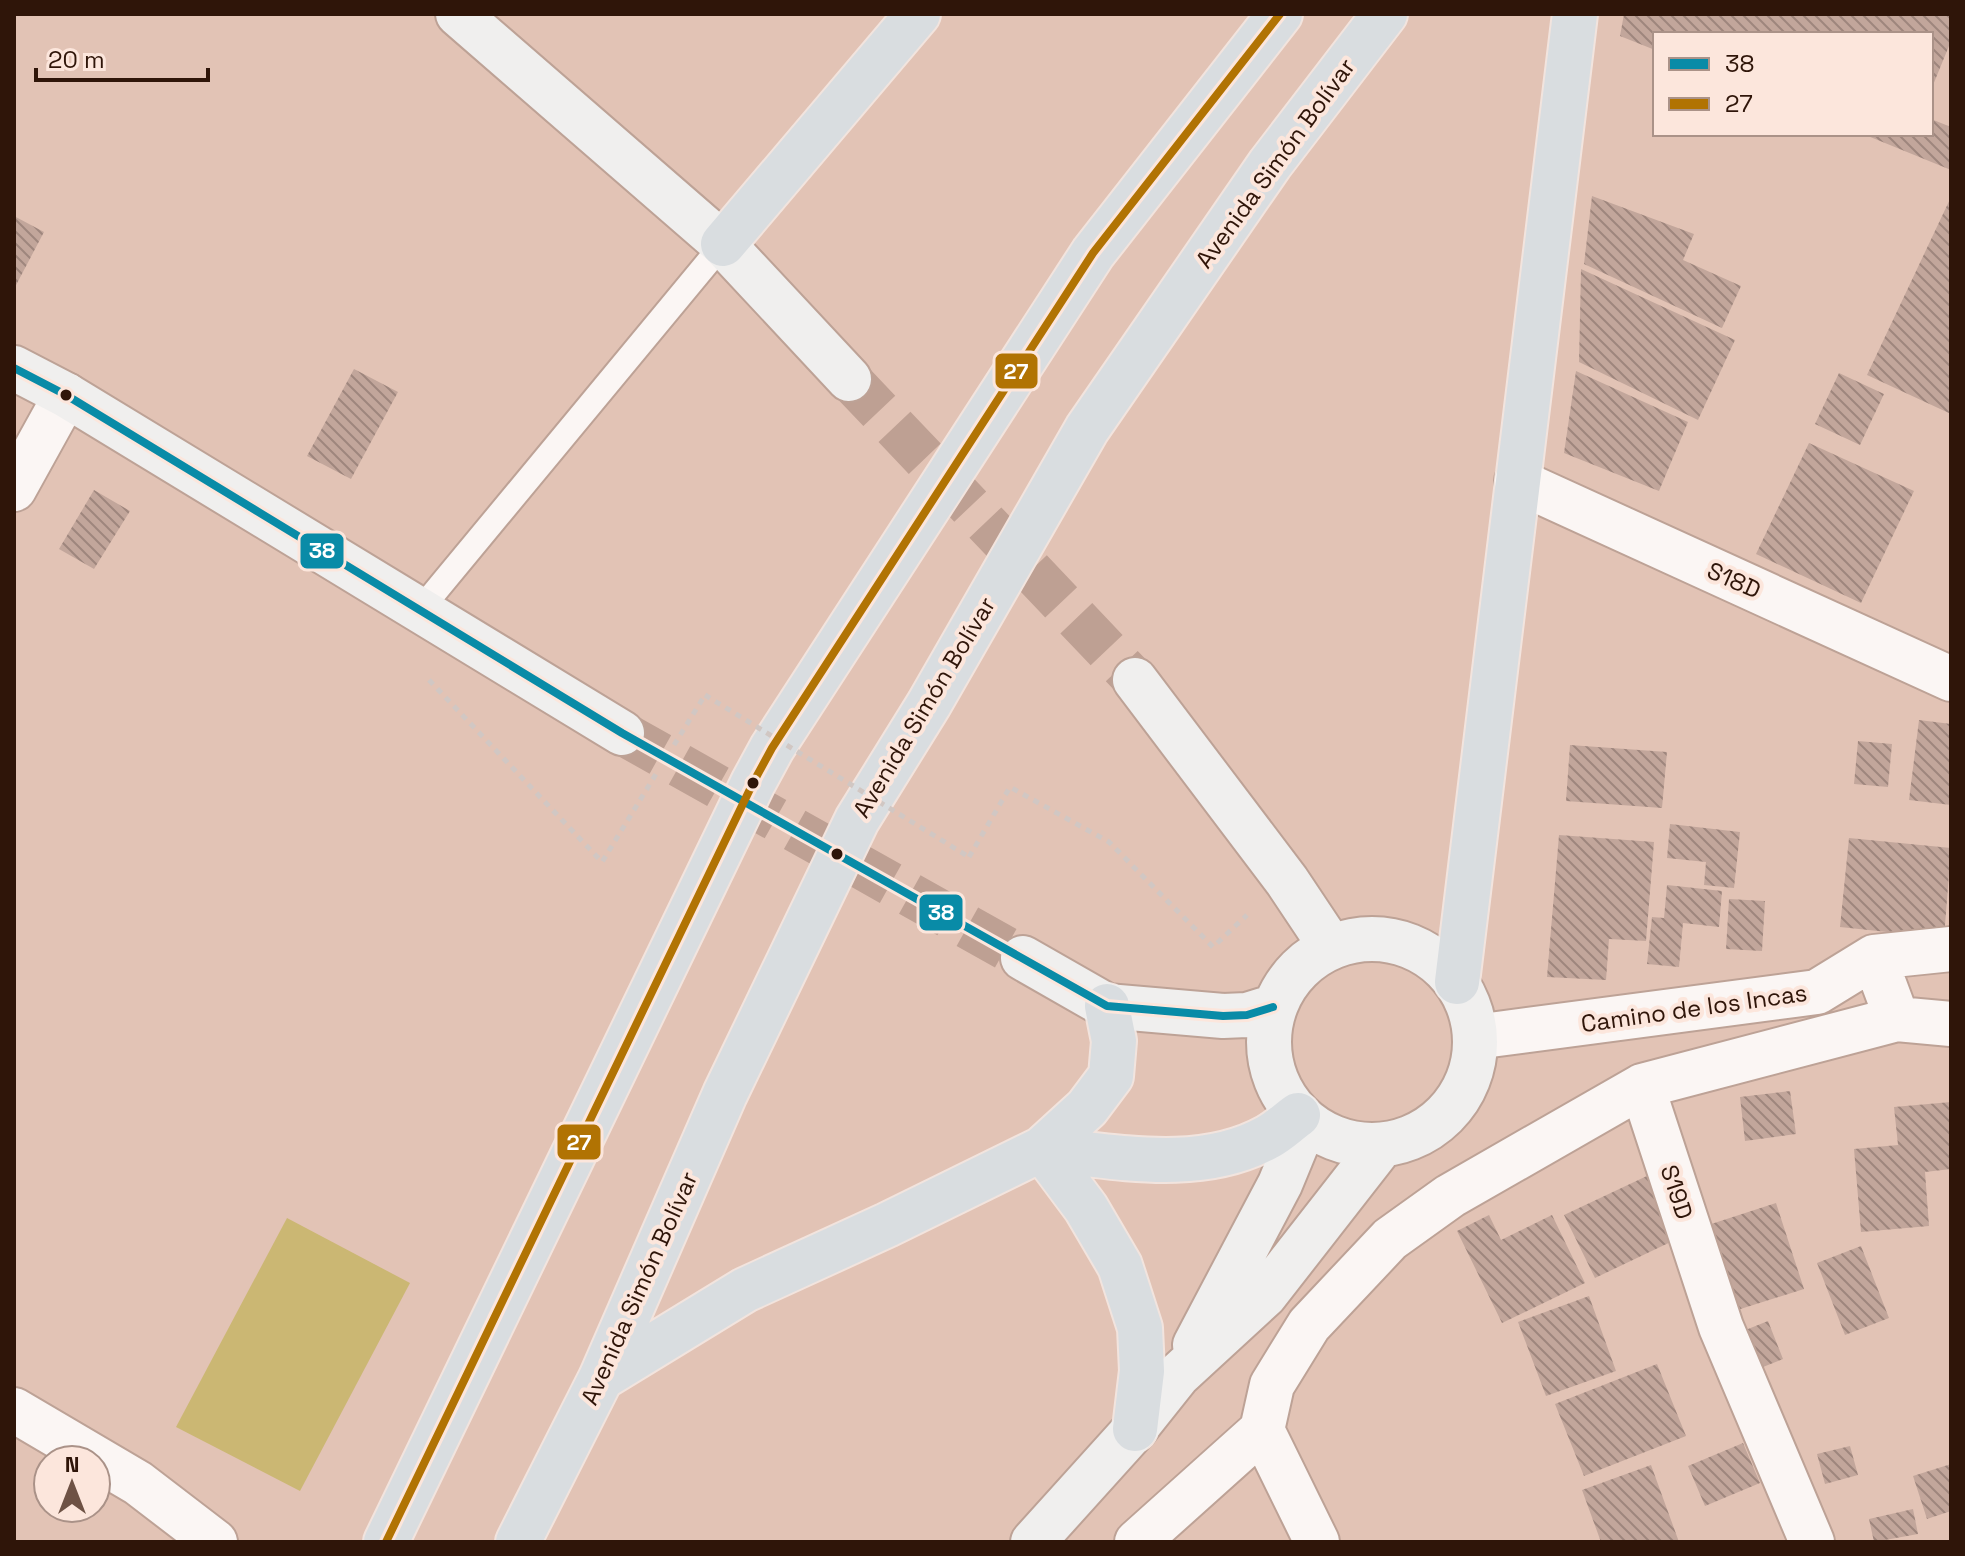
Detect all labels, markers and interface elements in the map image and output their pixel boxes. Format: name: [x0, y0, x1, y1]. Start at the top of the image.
scale bar: [36, 32, 208, 82]
legend: [1653, 32, 1933, 136]
text: 20 m: [48, 44, 105, 75]
text: 38: [1725, 48, 1754, 79]
street label: Avenida Simón Bolívar: [1188, 52, 1362, 274]
text: 27: [1725, 88, 1753, 119]
line badge: 27: [994, 352, 1039, 390]
text: 27: [1003, 357, 1029, 385]
unlabelled marker: [58, 387, 74, 403]
line badge: 38: [299, 532, 345, 570]
text: 38: [309, 536, 335, 564]
street label: S18D: [1702, 555, 1766, 605]
street label: Avenida Simón Bolívar: [846, 591, 1002, 823]
unlabelled marker: [745, 775, 761, 791]
unlabelled marker: [829, 846, 845, 862]
line badge: 38: [918, 893, 964, 932]
text: 38: [928, 898, 954, 926]
street label: Camino de los Incas: [1579, 977, 1809, 1039]
line badge: 27: [556, 1123, 602, 1161]
text: 27: [566, 1128, 592, 1156]
street label: S19D: [1654, 1161, 1700, 1223]
street label: Avenida Simón Bolívar: [574, 1167, 704, 1409]
north arrow: [32, 1444, 112, 1524]
text: N: [65, 1450, 79, 1478]

